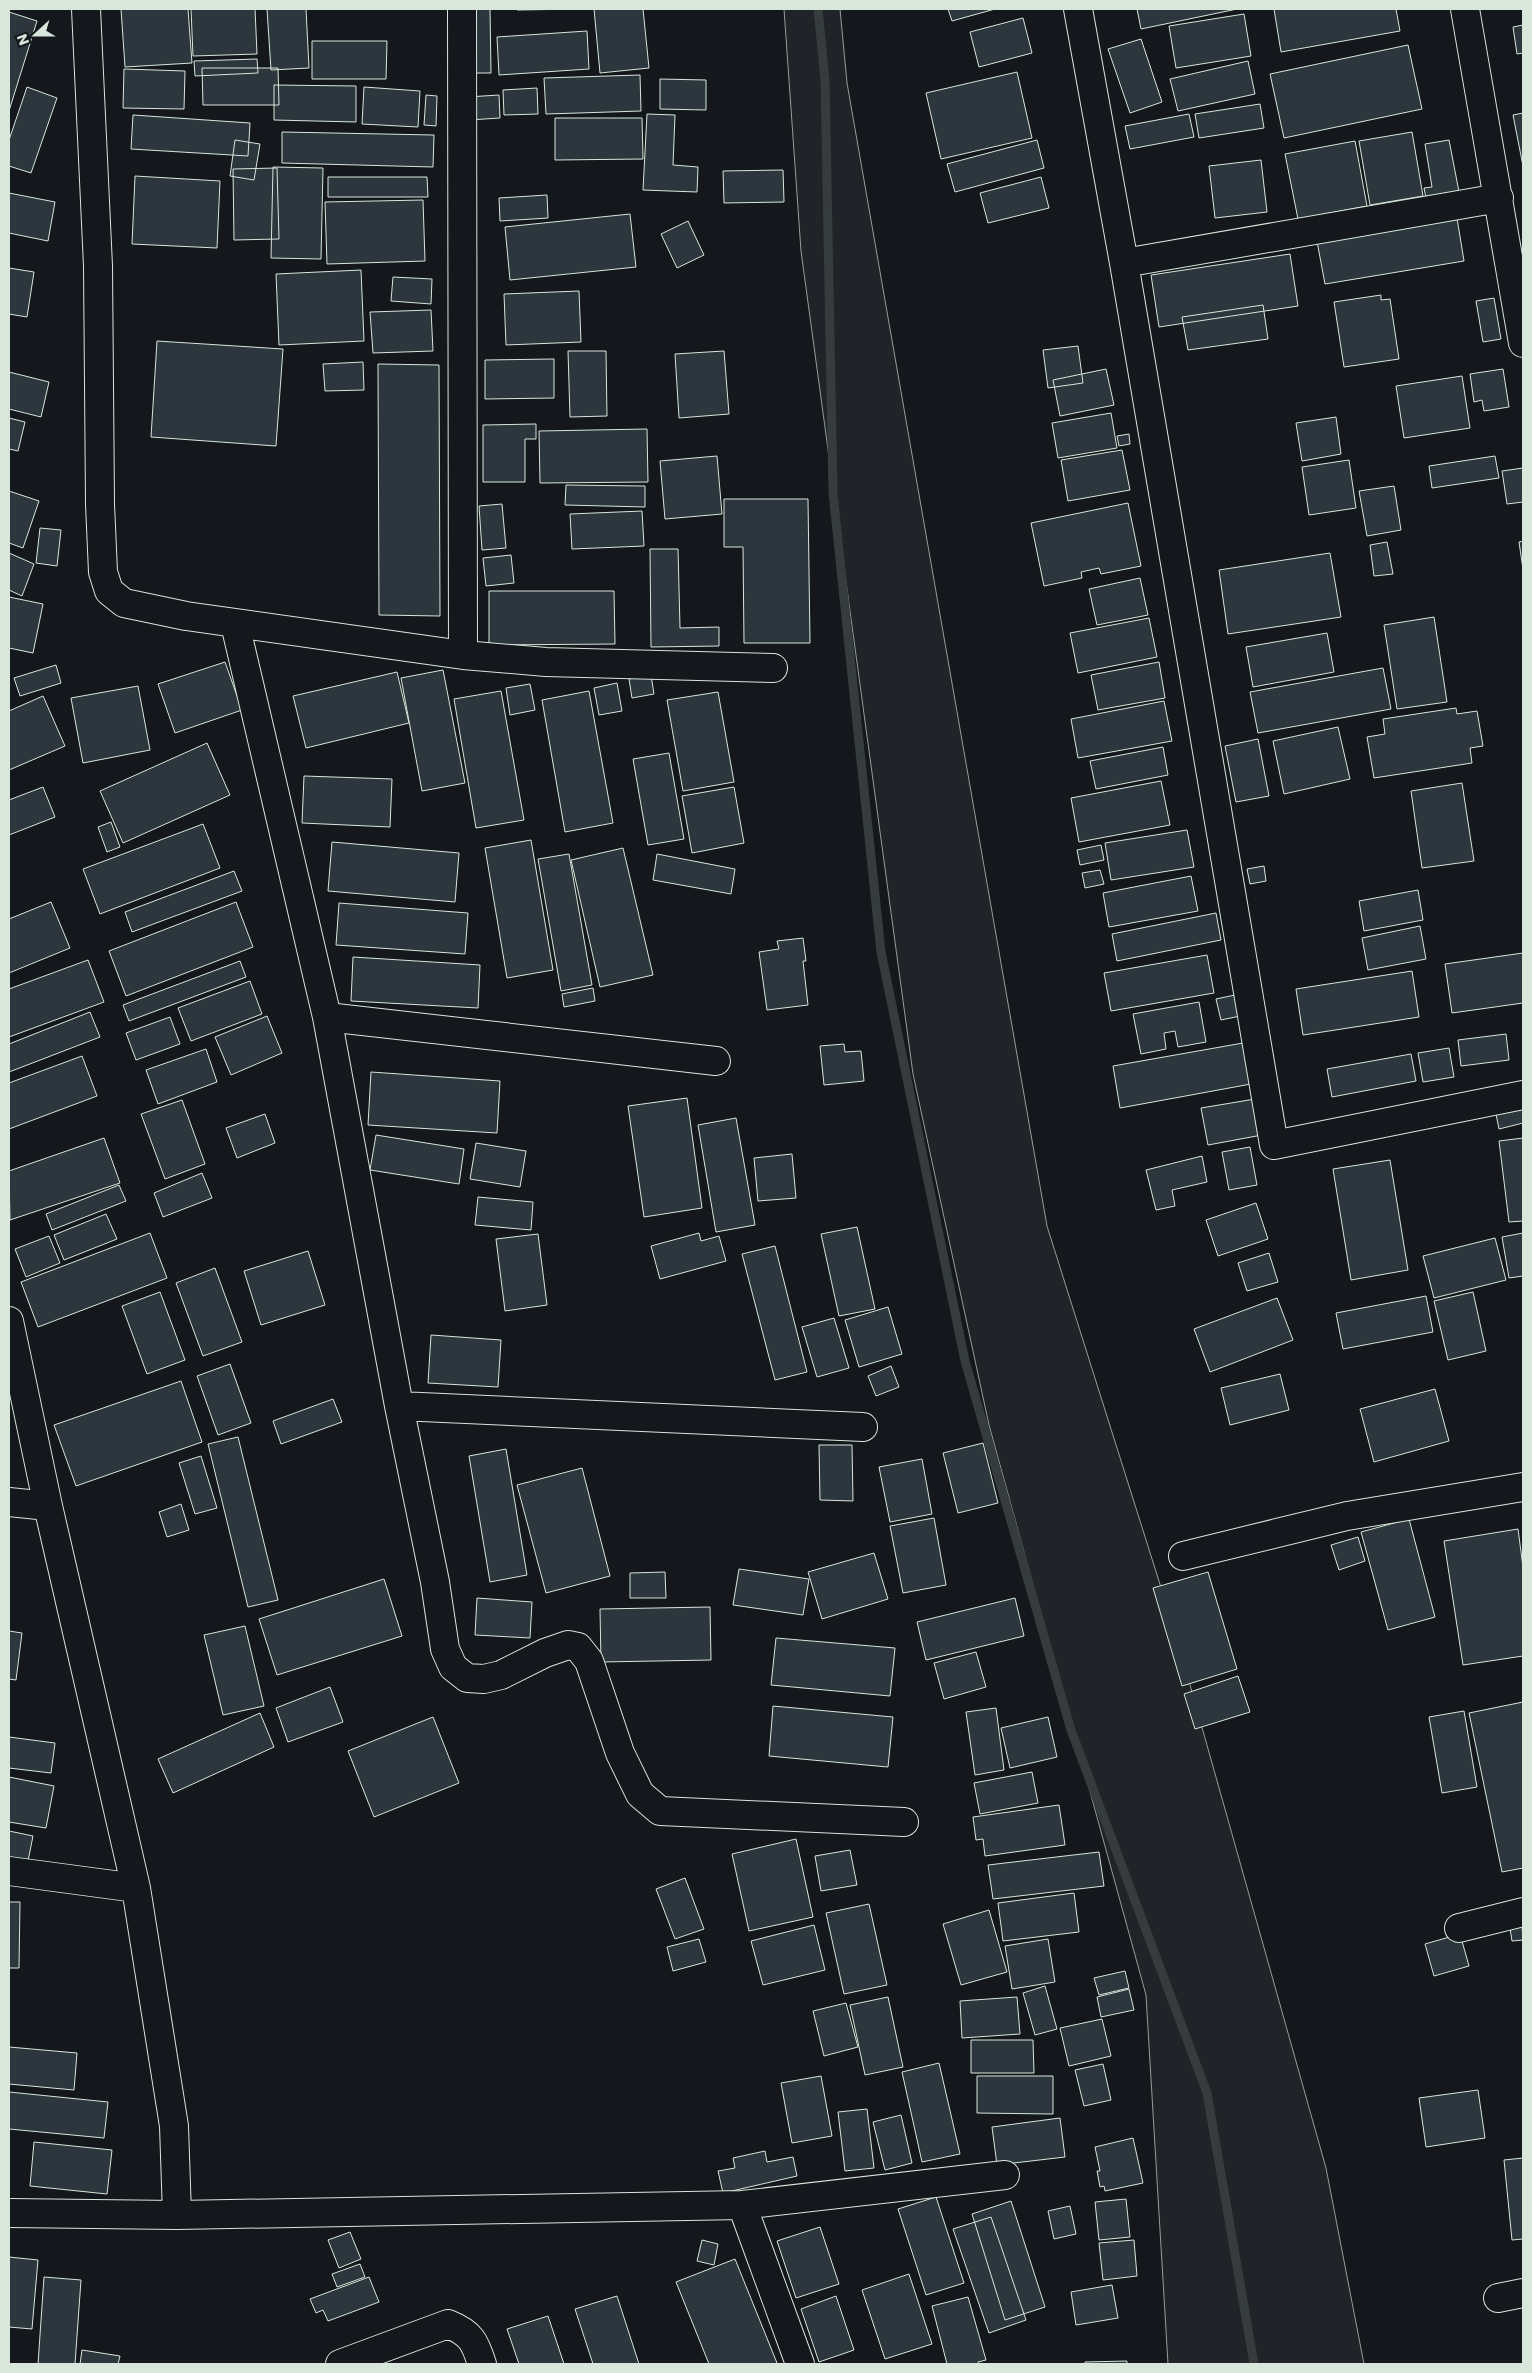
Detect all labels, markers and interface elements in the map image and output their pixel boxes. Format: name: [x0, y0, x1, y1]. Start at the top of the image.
north arrow: [10, 10, 60, 60]
text: N: [12, 31, 34, 48]

